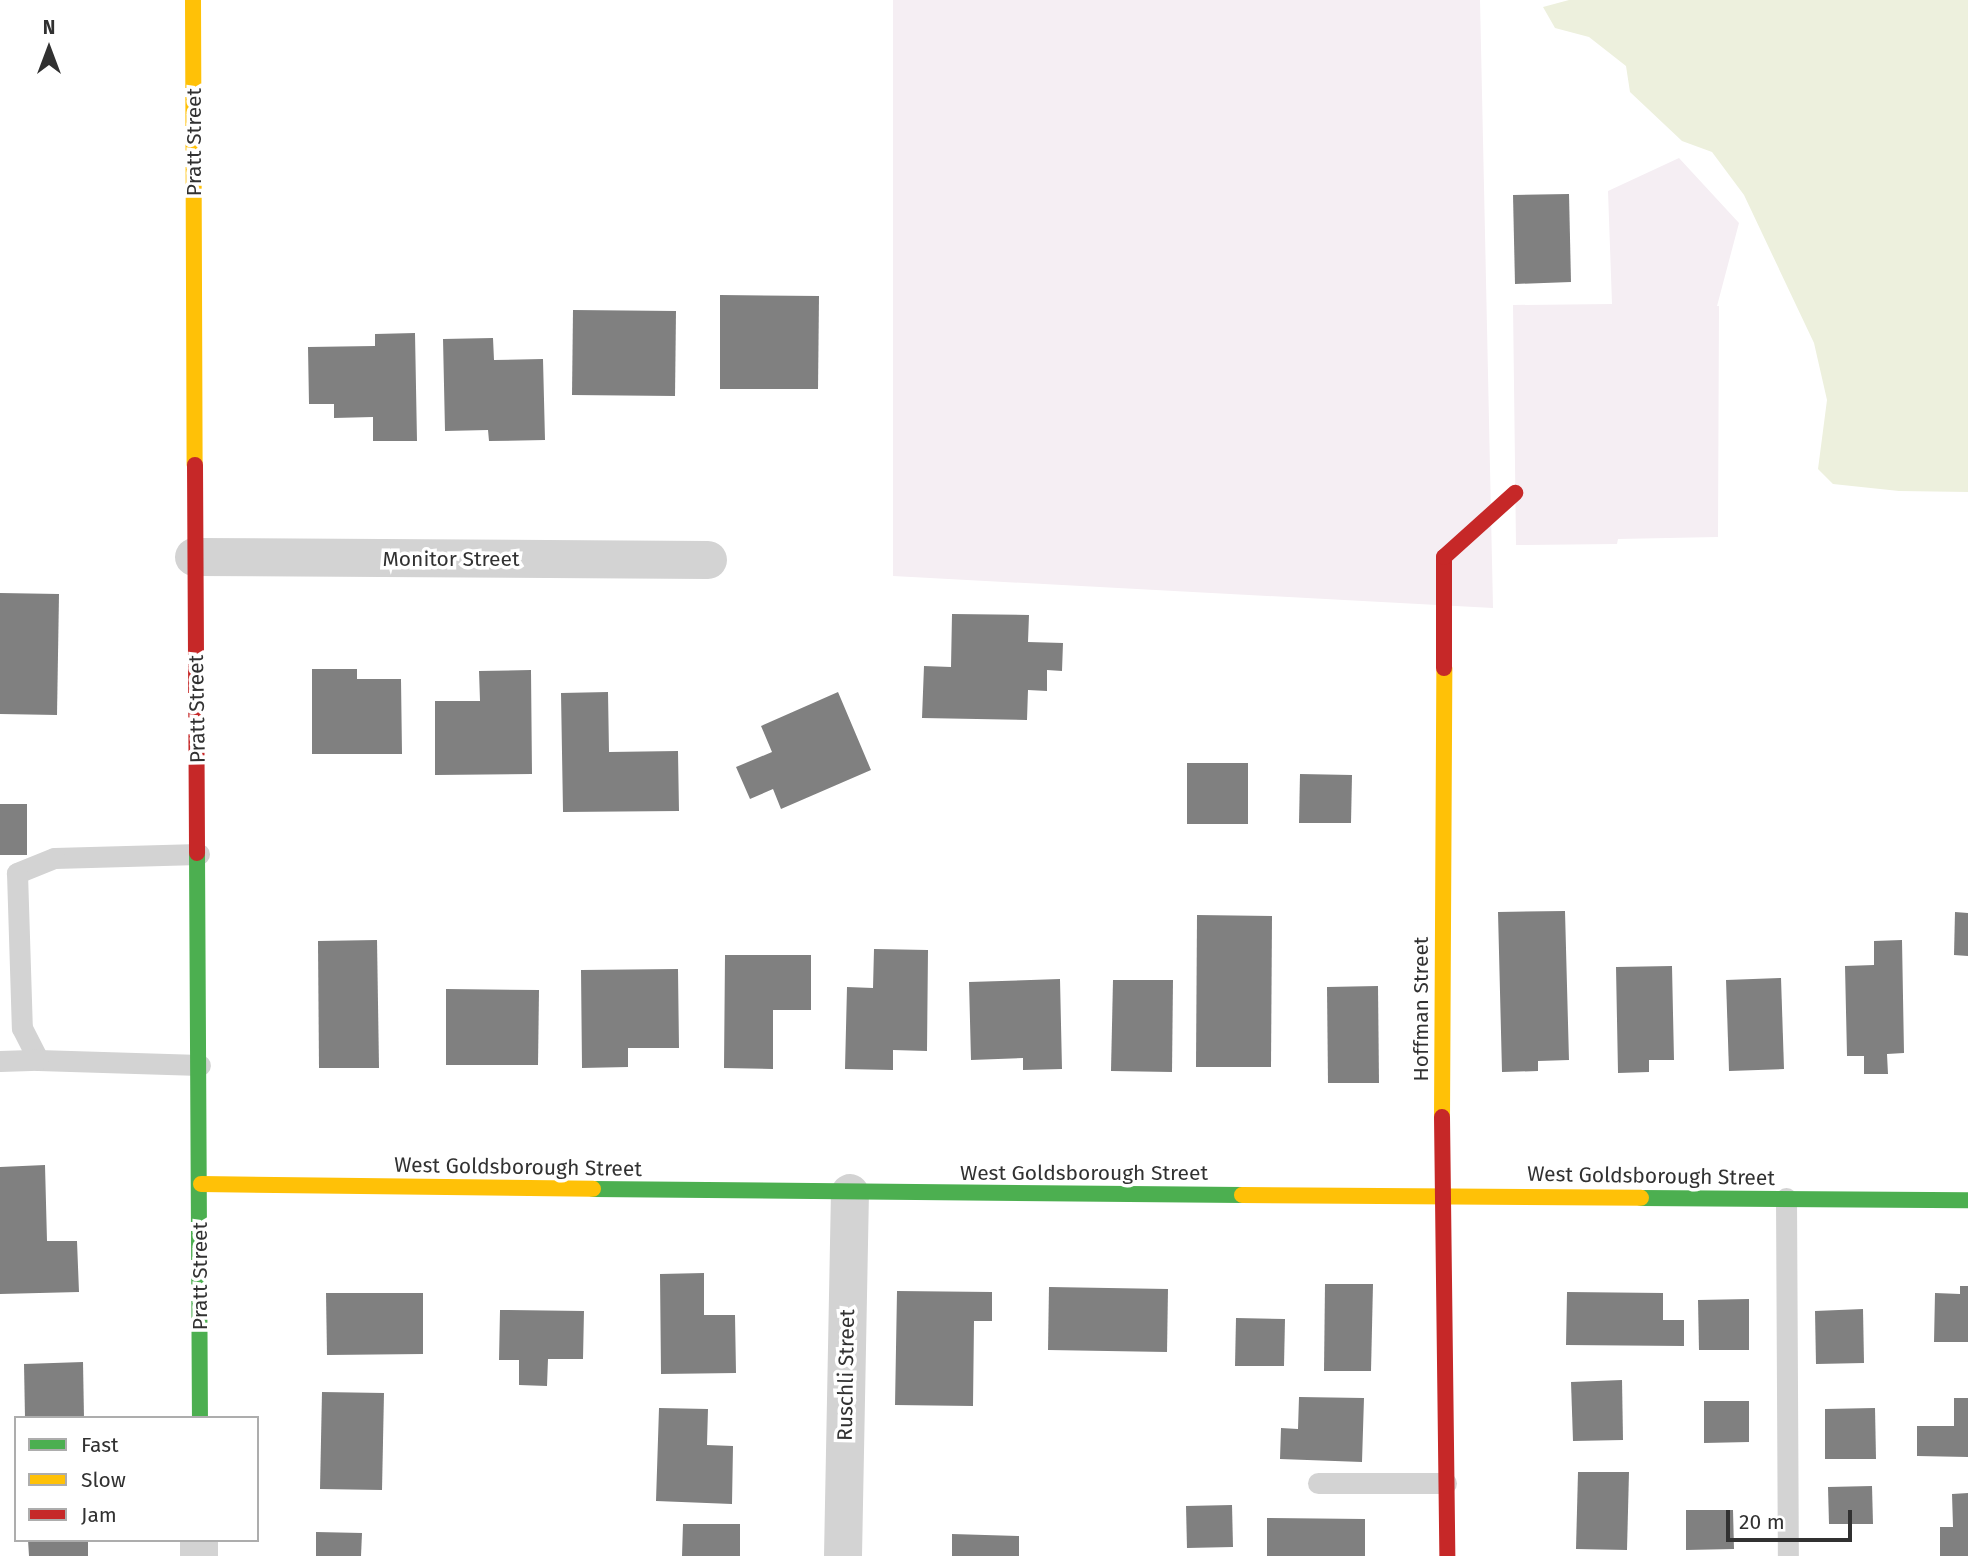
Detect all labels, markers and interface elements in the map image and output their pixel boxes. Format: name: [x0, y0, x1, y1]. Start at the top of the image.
north arrow: [14, 14, 84, 84]
text: N: [43, 16, 55, 39]
street label: Pratt Street: [181, 88, 207, 196]
street label: Monitor Street: [382, 546, 520, 572]
street label: Pratt Street: [183, 655, 211, 763]
street label: Hoffman Street: [1408, 937, 1434, 1081]
street label: West Goldsborough Street: [394, 1152, 642, 1182]
street label: West Goldsborough Street: [960, 1160, 1208, 1186]
street label: West Goldsborough Street: [1527, 1161, 1775, 1191]
street label: Pratt Street: [187, 1222, 213, 1330]
street label: Ruschli Street: [832, 1309, 860, 1441]
legend: [14, 1416, 259, 1542]
text: Fast: [81, 1432, 119, 1458]
text: Slow: [81, 1467, 126, 1493]
scale bar: [1730, 1496, 1856, 1540]
text: Jam: [81, 1502, 117, 1528]
text: 20 m: [1739, 1509, 1785, 1535]

